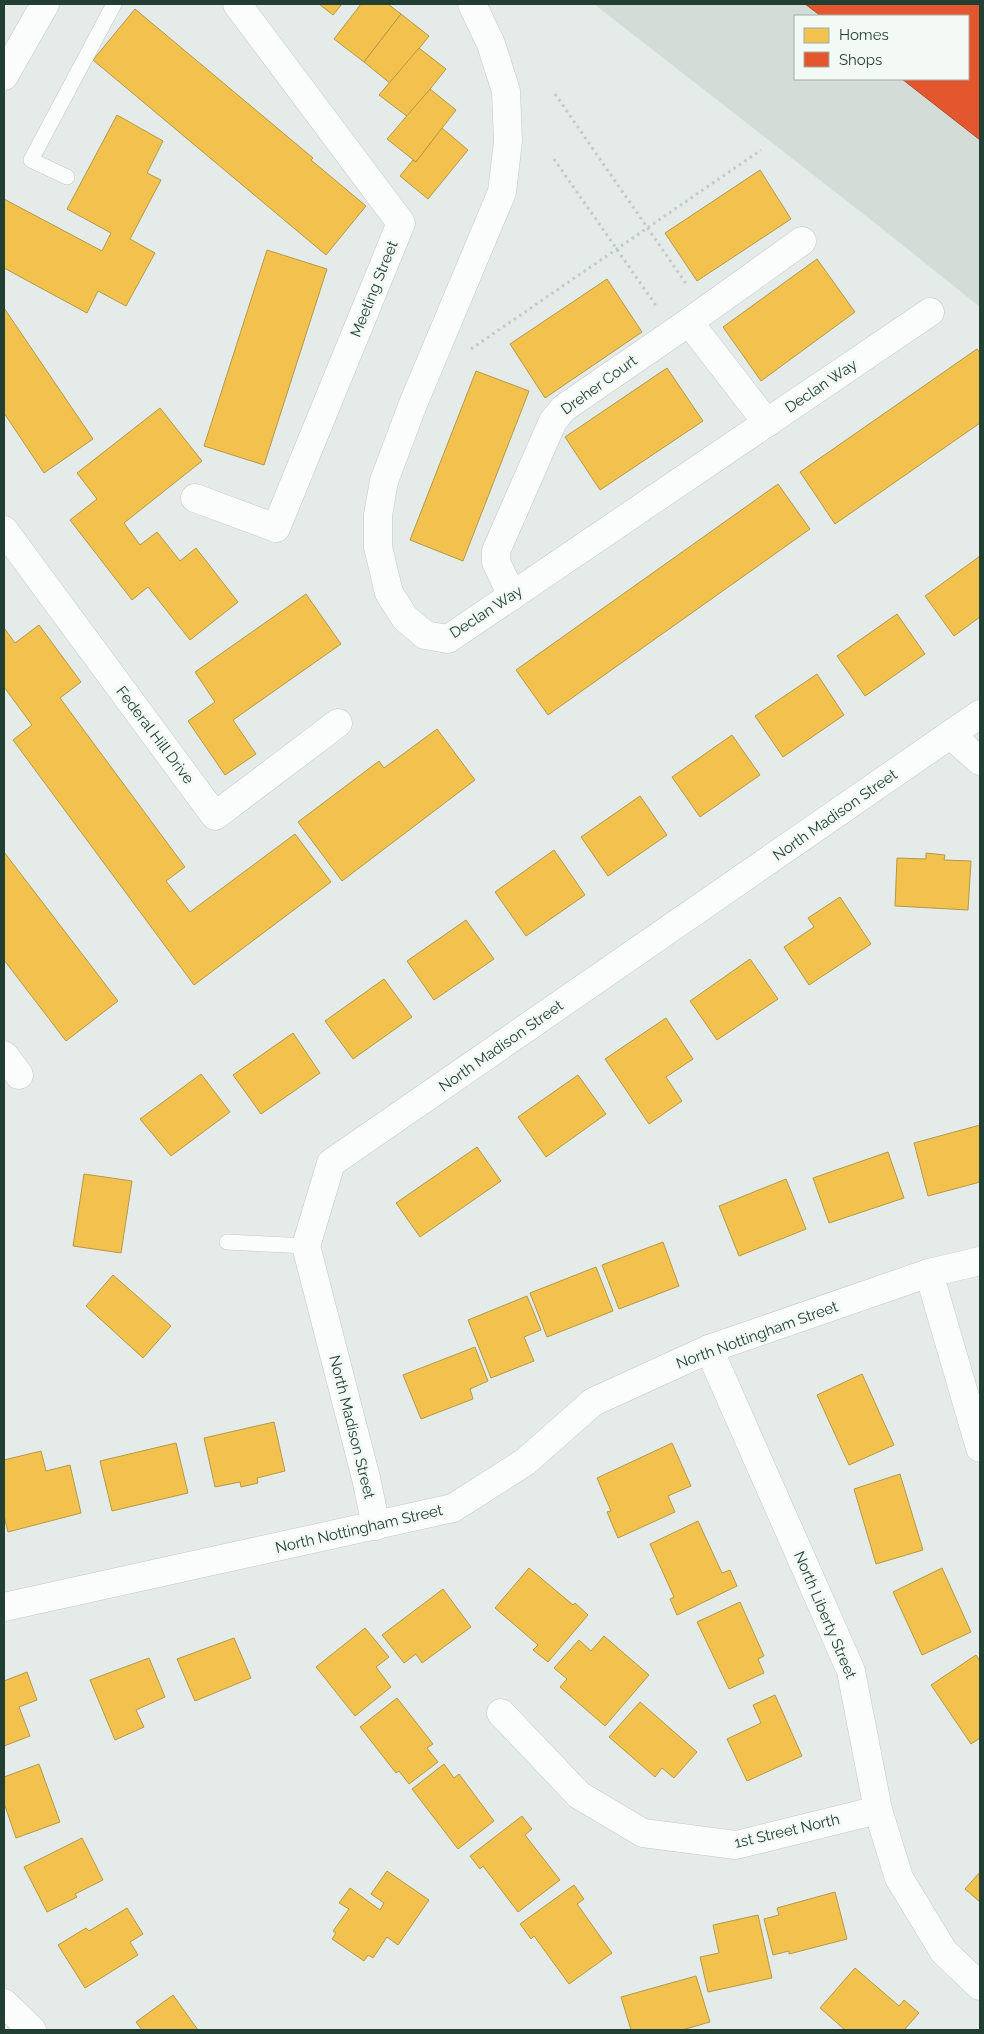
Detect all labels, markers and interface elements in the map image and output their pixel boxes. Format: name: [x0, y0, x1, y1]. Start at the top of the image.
legend: [794, 15, 969, 80]
text: Homes: [839, 26, 889, 44]
text: Shops: [839, 51, 882, 69]
street label: Meeting Street: [346, 238, 402, 340]
street label: Dreher Court: [558, 351, 640, 419]
street label: Declan Way: [782, 355, 860, 417]
street label: Declan Way: [446, 582, 526, 642]
street label: Federal Hill Drive: [112, 683, 198, 788]
street label: North Madison Street: [769, 765, 901, 865]
street label: North Madison Street: [435, 996, 567, 1096]
street label: North Nottingham Street: [674, 1297, 840, 1373]
street label: North Madison Street: [325, 1353, 379, 1501]
street label: North Nottingham Street: [274, 1501, 444, 1557]
street label: North Liberty Street: [790, 1549, 860, 1681]
street label: 1st Street North: [733, 1810, 841, 1852]

